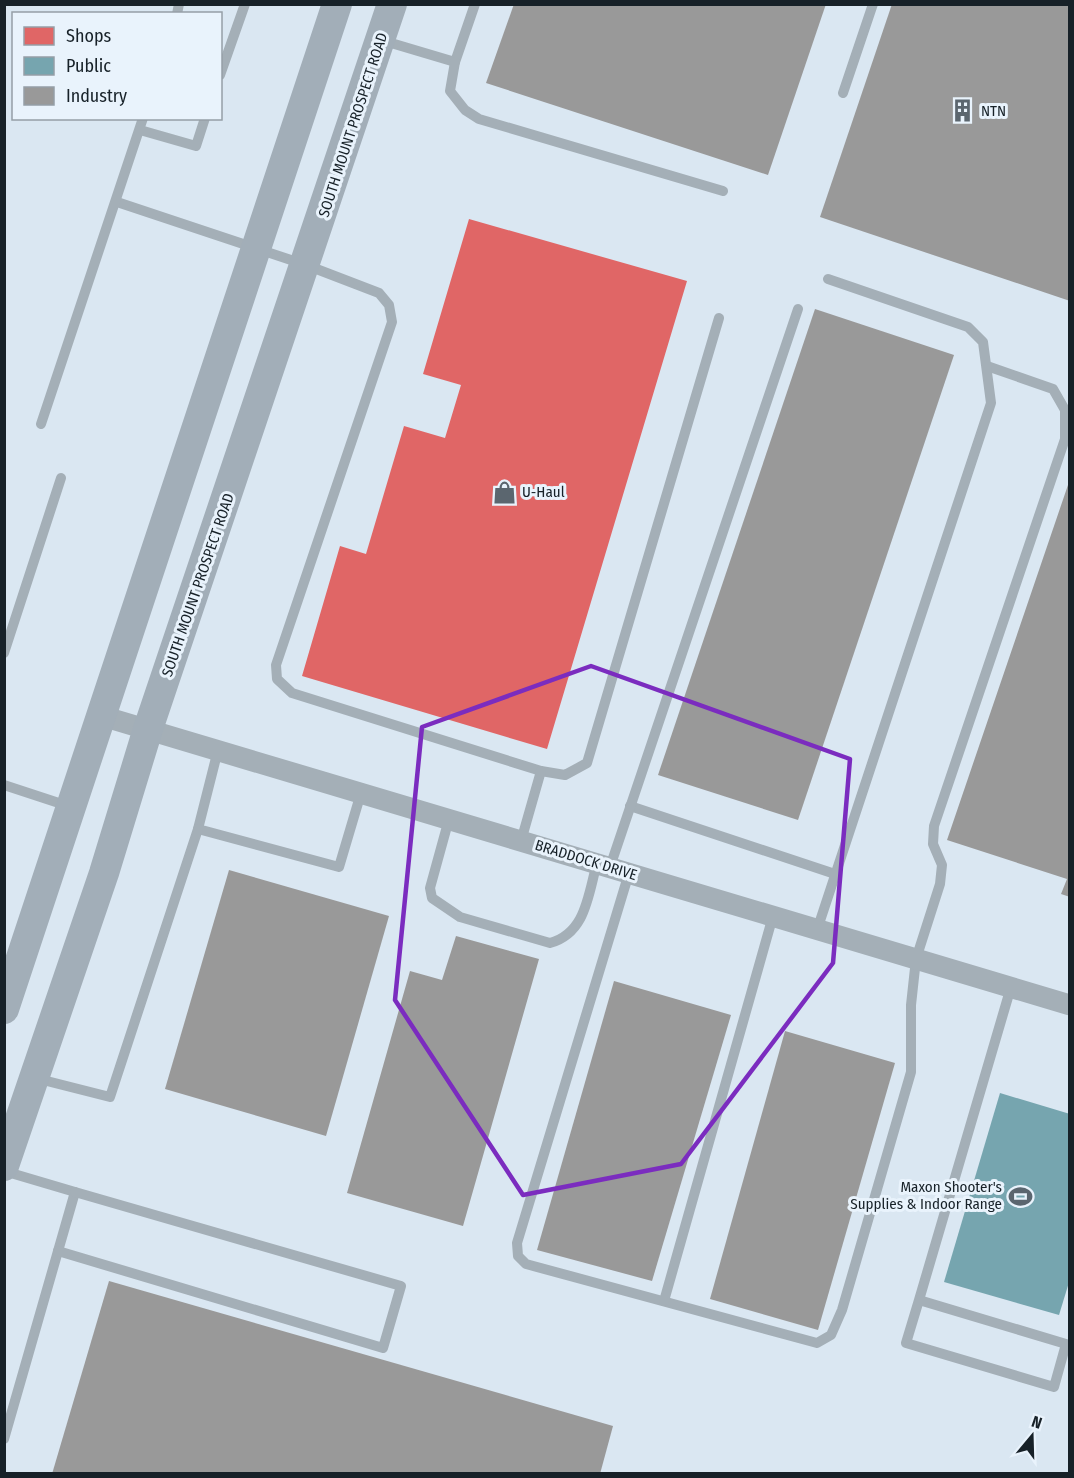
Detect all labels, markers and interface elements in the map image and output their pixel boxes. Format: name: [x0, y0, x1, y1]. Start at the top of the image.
legend: [12, 12, 222, 120]
text: Shops: [66, 25, 111, 47]
street label: SOUTH MOUNT PROSPECT ROAD: [315, 31, 391, 219]
text: Public: [66, 55, 111, 77]
text: Industry: [66, 85, 127, 107]
building icon: NTN: [950, 98, 976, 124]
place label: NTN: [981, 102, 1006, 120]
shop icon: U-Haul: [491, 479, 517, 505]
place label: U-Haul: [522, 483, 565, 501]
street label: SOUTH MOUNT PROSPECT ROAD: [158, 491, 238, 679]
street label: BRADDOCK DRIVE: [533, 836, 639, 884]
place label: Maxon Shooter's Supplies & Indoor Range: [850, 1178, 1002, 1213]
sports icon: Maxon Shooter's Supplies & Indoor Range: [1007, 1183, 1033, 1209]
north arrow: [1002, 1406, 1062, 1466]
text: N: [1029, 1412, 1044, 1433]

